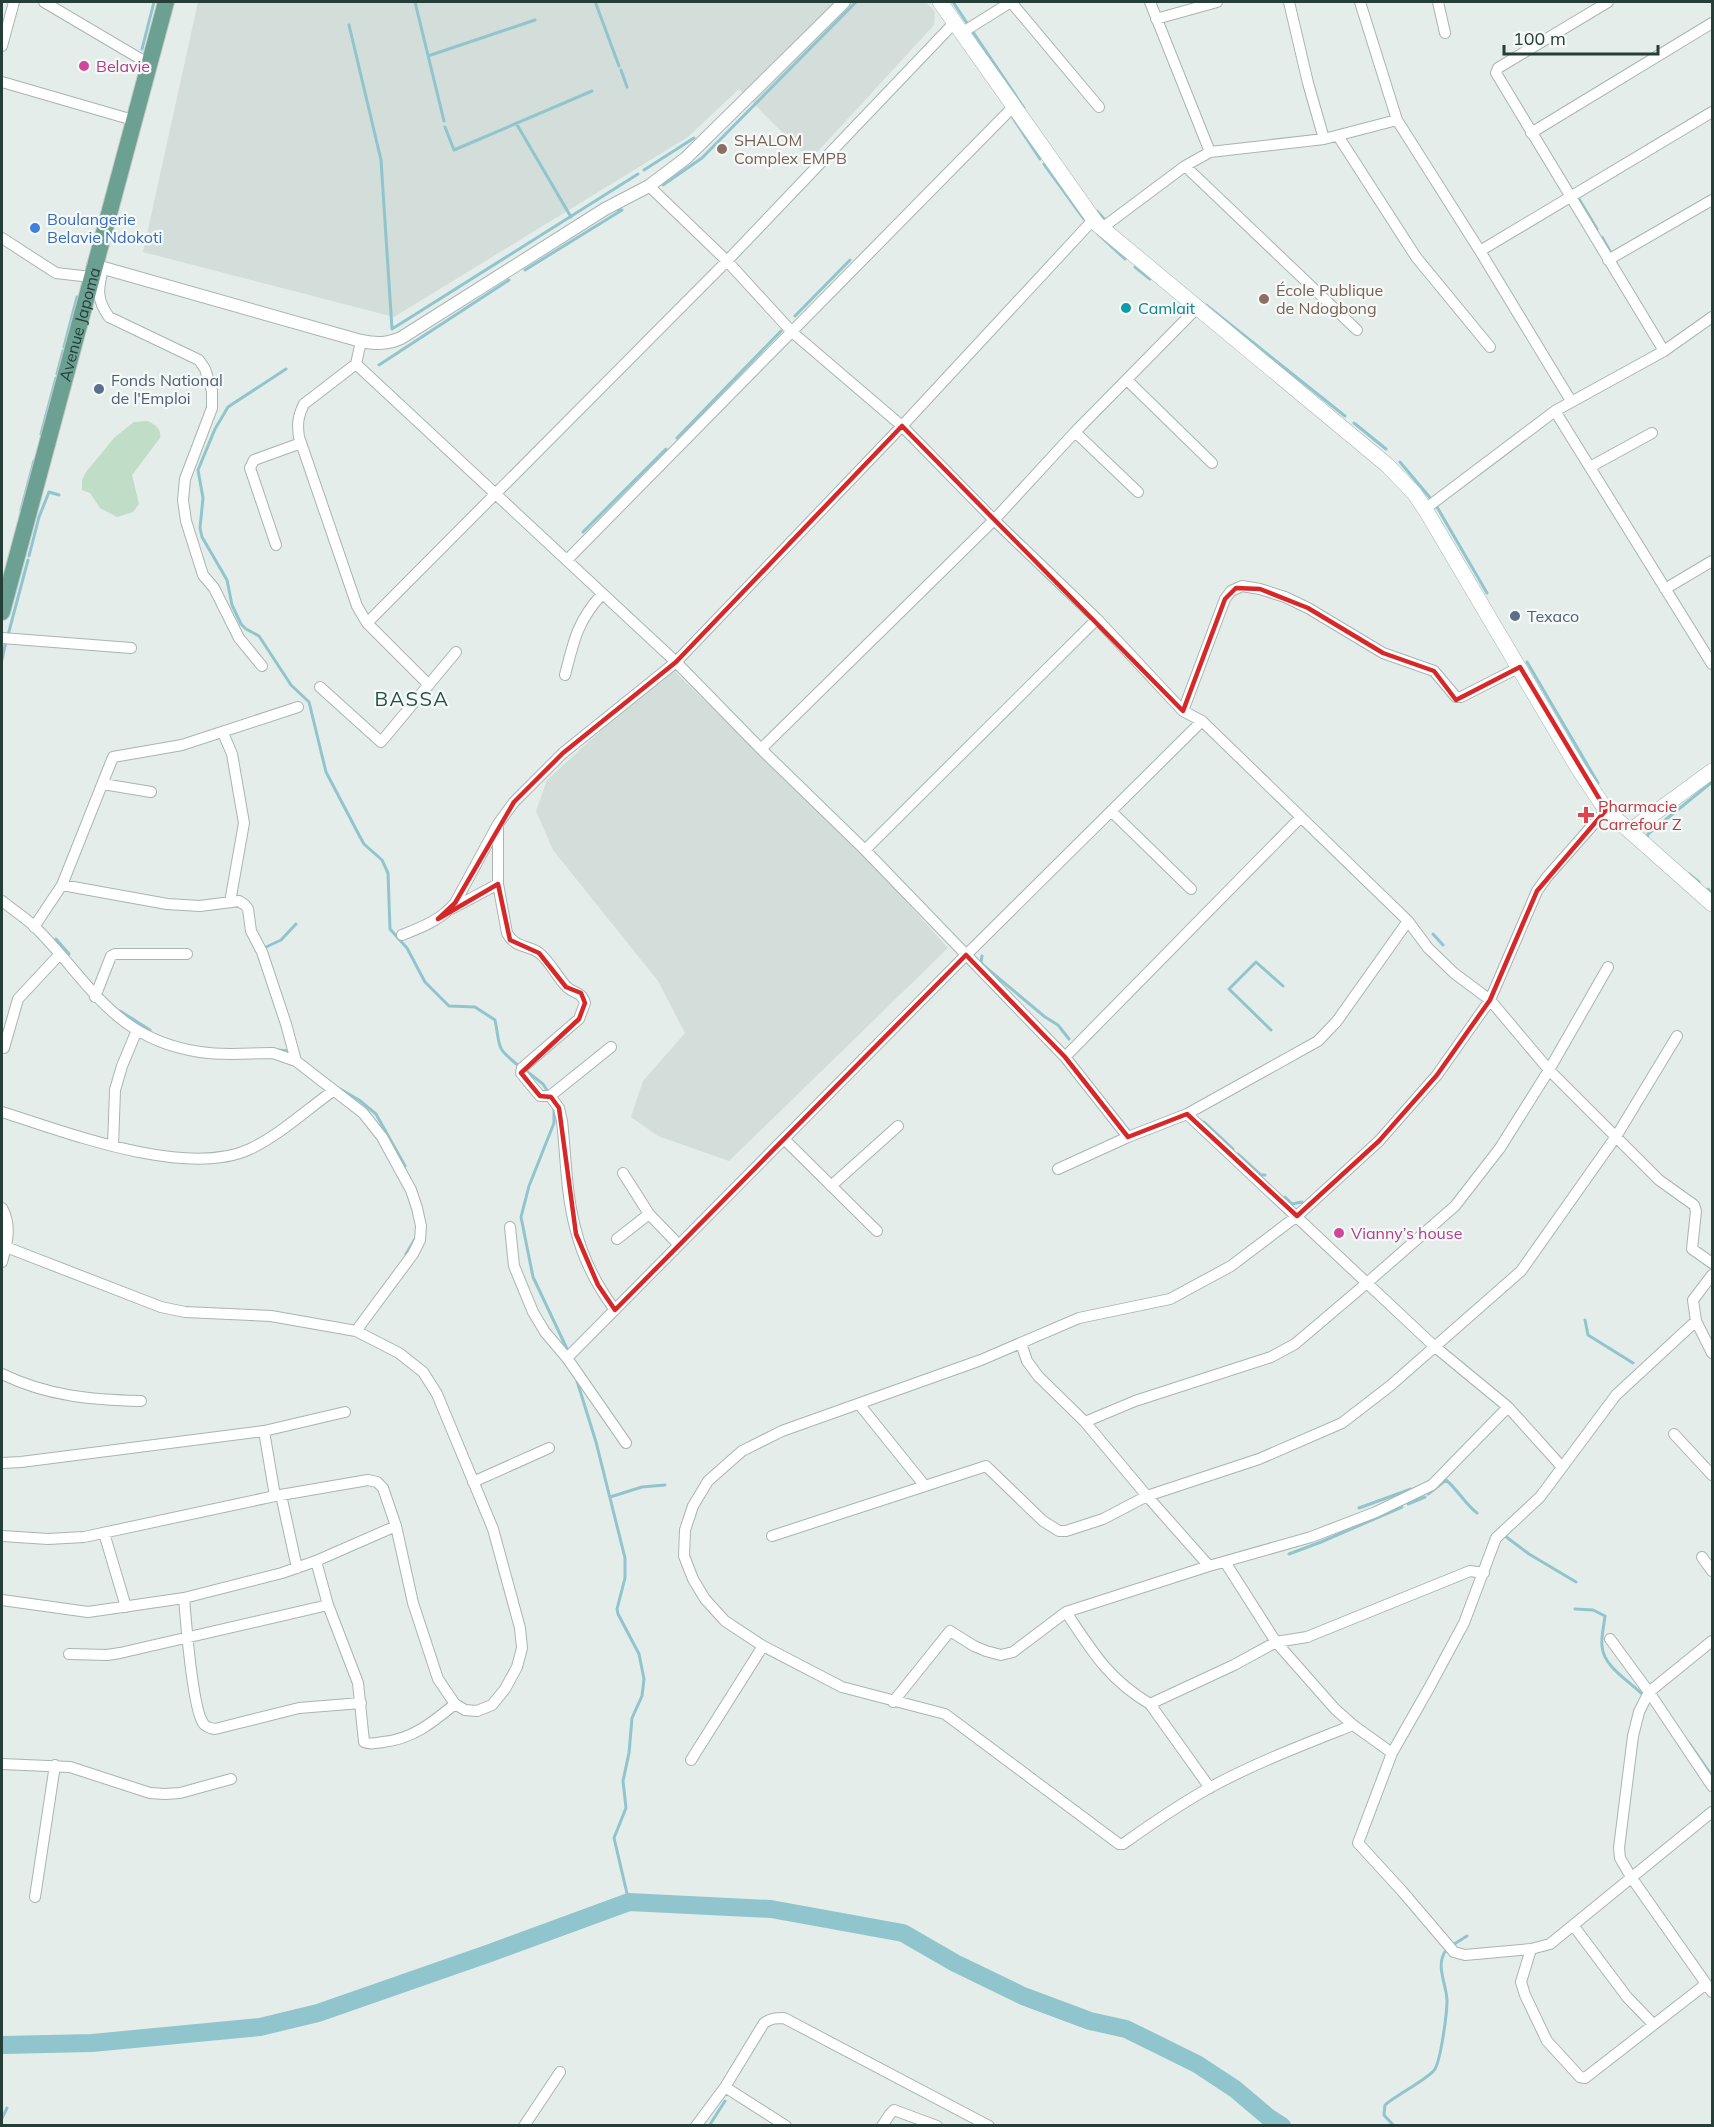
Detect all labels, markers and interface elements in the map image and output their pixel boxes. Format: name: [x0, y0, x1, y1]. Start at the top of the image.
scale bar: [1504, 18, 1658, 56]
text: 100 m: [1513, 27, 1566, 50]
place label: Belavie: [96, 56, 150, 76]
marker: Belavie: [77, 59, 91, 73]
place label: SHALOM Complex EMPB: [734, 130, 847, 168]
marker: SHALOM Complex EMPB: [715, 142, 729, 156]
place label: Boulangerie Belavie Ndokoti: [47, 209, 162, 247]
marker: Boulangerie Belavie Ndokoti: [28, 221, 42, 235]
street label: Avenue Japoma: [54, 265, 104, 383]
place label: École Publique de Ndogbong: [1276, 280, 1383, 318]
marker: École Publique de Ndogbong: [1257, 292, 1271, 306]
place label: Camlait: [1138, 298, 1196, 318]
marker: Camlait: [1119, 301, 1133, 315]
place label: Fonds National de l'Emploi: [111, 370, 223, 408]
marker: Fonds National de l'Emploi: [92, 382, 106, 396]
place label: Texaco: [1527, 606, 1579, 626]
marker: Texaco: [1508, 609, 1522, 623]
district label: BASSA: [374, 686, 450, 711]
place label: Pharmacie Carrefour Z: [1598, 796, 1682, 834]
marker: Pharmacie Carrefour Z: [1579, 808, 1593, 822]
place label: Vianny’s house: [1351, 1223, 1463, 1243]
marker: Vianny’s house: [1332, 1226, 1346, 1240]

